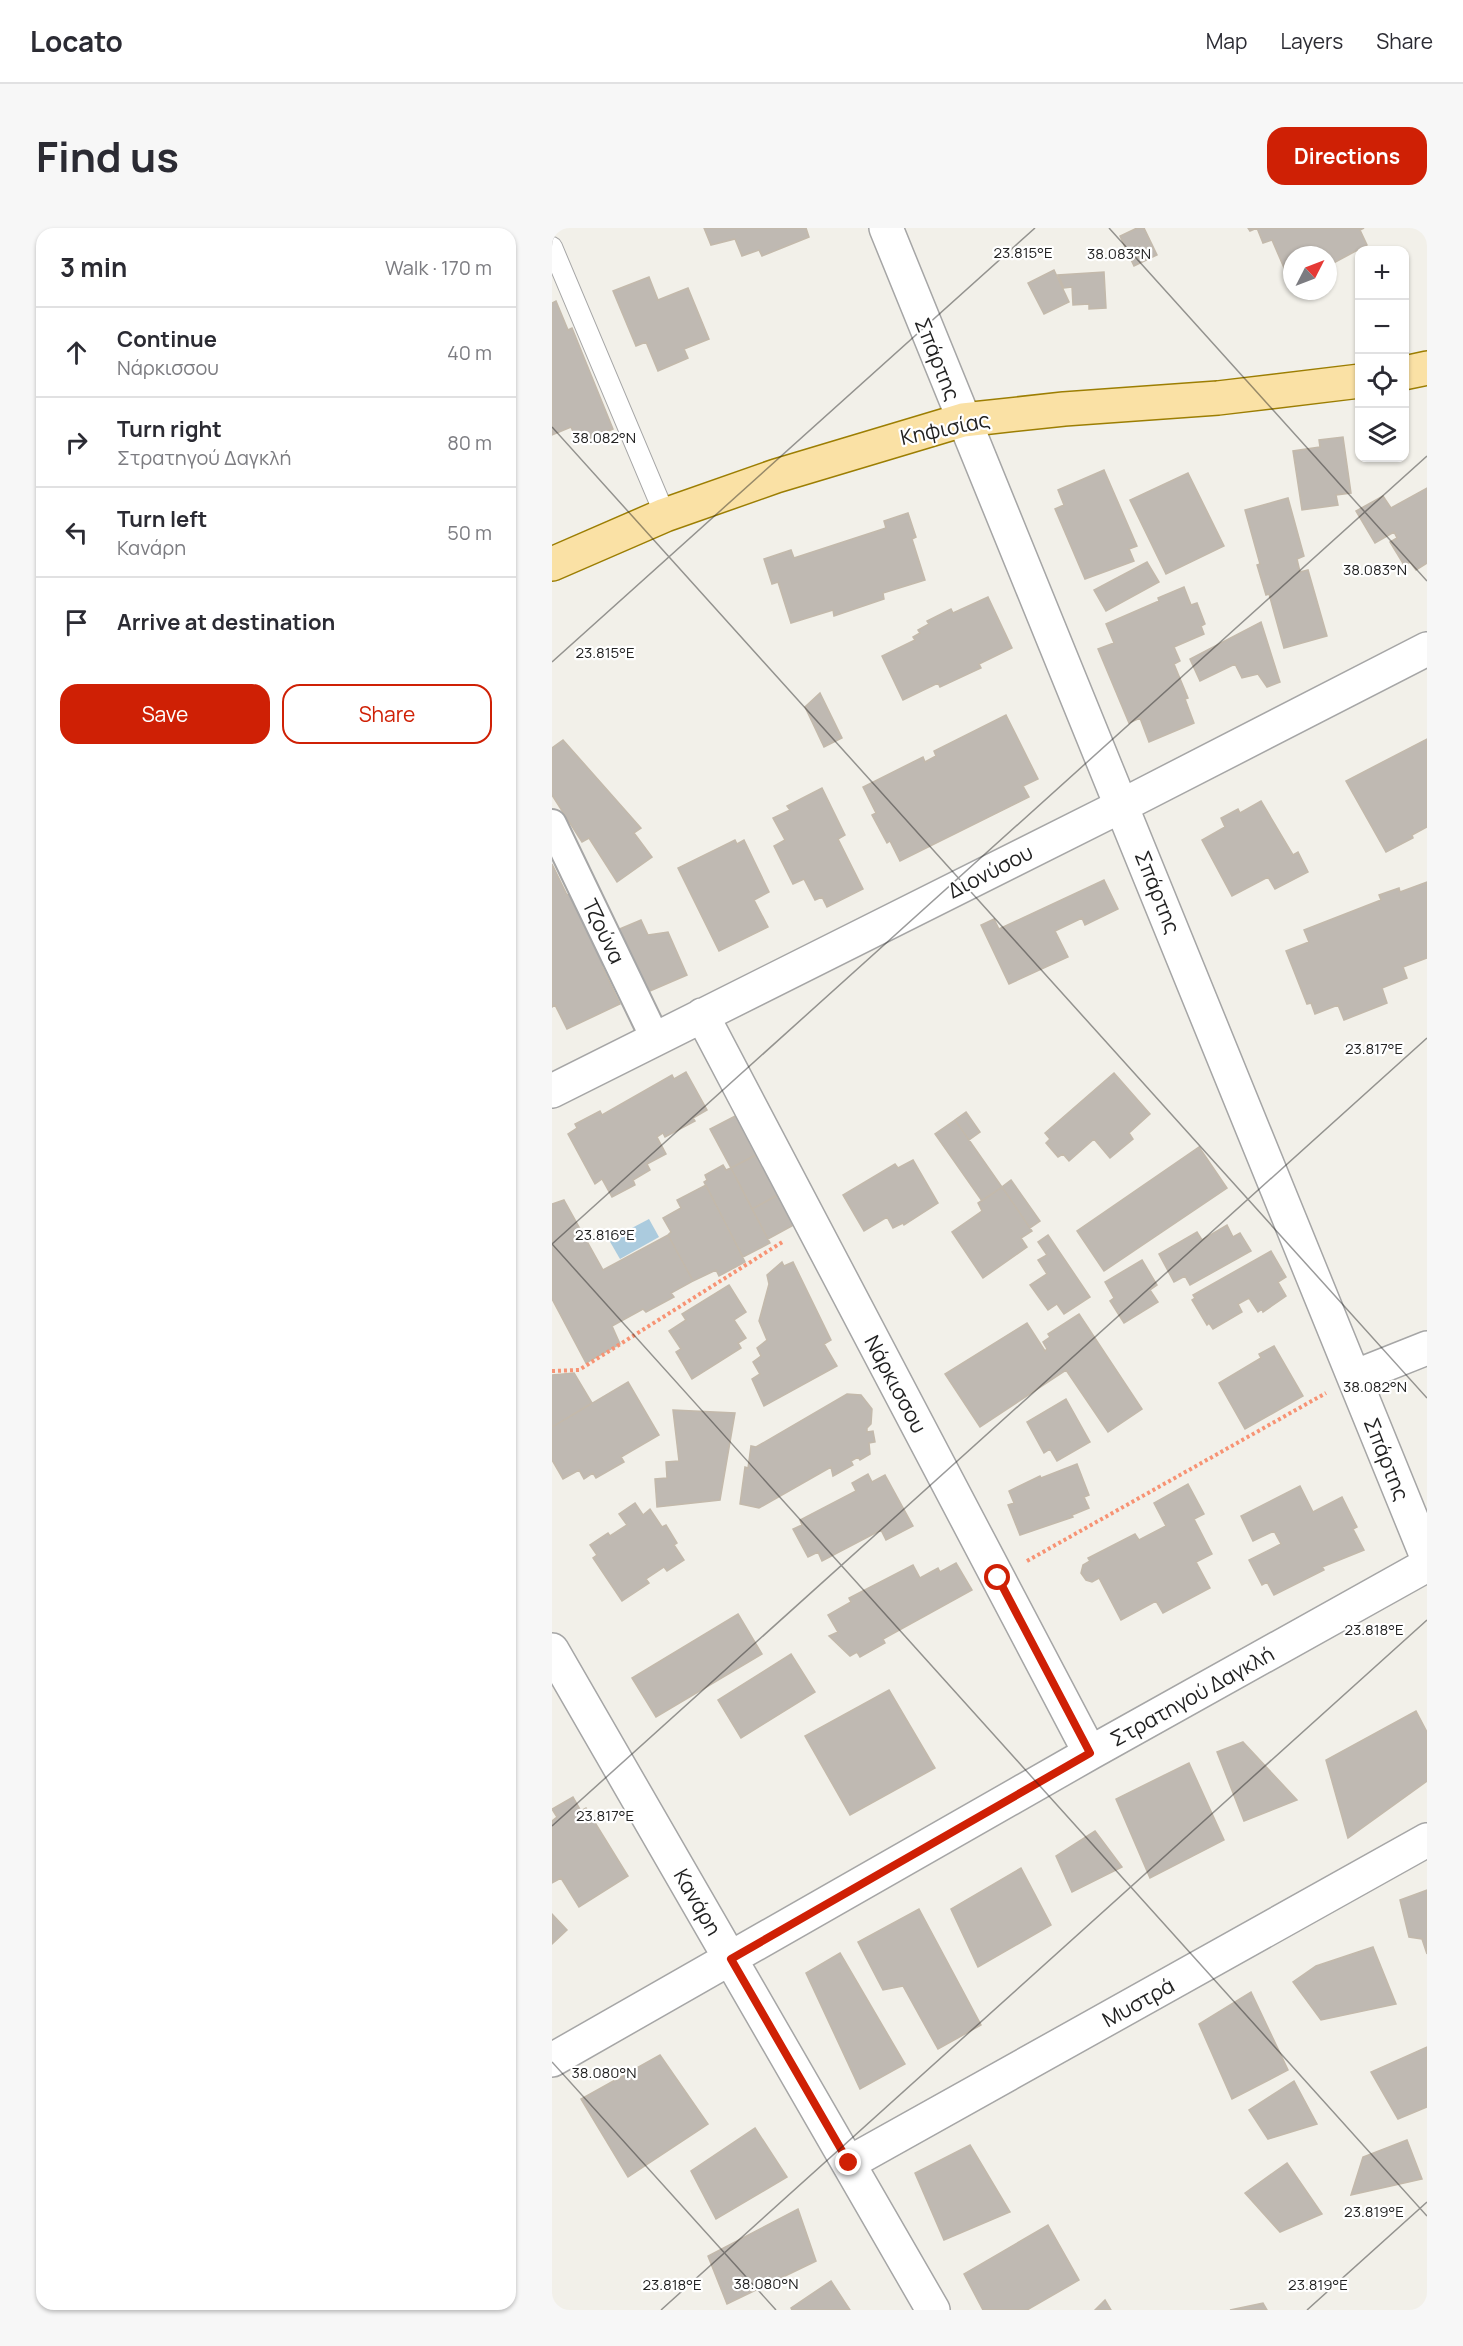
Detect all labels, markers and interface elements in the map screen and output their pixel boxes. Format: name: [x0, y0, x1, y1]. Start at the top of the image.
text: Locato: [30, 22, 123, 60]
text: Map: [1206, 27, 1247, 55]
text: Layers: [1280, 27, 1343, 55]
text: Share: [1376, 27, 1433, 55]
text: Find us: [36, 127, 179, 185]
button: Directions: [1267, 127, 1427, 185]
text: 23.815°E: [993, 242, 1053, 263]
text: 38.083°N: [1087, 243, 1151, 264]
north arrow: [1283, 246, 1337, 300]
map controls: [1355, 246, 1409, 462]
button: +: [1355, 246, 1409, 300]
text: 3 min: [60, 249, 127, 285]
text: Walk · 170 m: [385, 254, 492, 281]
button: −: [1355, 300, 1409, 354]
street label: Σπάρτης: [909, 313, 967, 405]
text: Continue: [117, 324, 217, 354]
icon: ahead: [60, 336, 93, 369]
text: 40 m: [447, 339, 492, 366]
text: Νάρκισσου: [117, 354, 219, 381]
button: locate: [1355, 354, 1409, 408]
street label: Κηφισίας: [898, 405, 992, 451]
button: layers: [1355, 408, 1409, 462]
text: Turn right: [117, 414, 222, 444]
icon: right: [60, 426, 93, 459]
text: 38.082°N: [572, 427, 636, 448]
text: 80 m: [447, 429, 492, 456]
text: Στρατηγού Δαγκλή: [117, 444, 291, 471]
text: Turn left: [117, 504, 207, 534]
icon: left: [60, 516, 93, 549]
text: 50 m: [447, 519, 492, 546]
text: Κανάρη: [117, 534, 186, 561]
text: 38.083°N: [1343, 559, 1407, 580]
icon: arrive: [60, 606, 93, 639]
text: Arrive at destination: [117, 607, 335, 637]
text: 23.815°E: [575, 642, 635, 663]
button: Save: [60, 684, 270, 744]
button: Share: [282, 684, 492, 744]
street label: Διονύσου: [943, 838, 1037, 904]
street label: Σπάρτης: [1129, 846, 1187, 938]
street label: Τζούνα: [576, 894, 632, 968]
text: 23.817°E: [1345, 1038, 1403, 1059]
text: 23.816°E: [575, 1224, 635, 1245]
street label: Νάρκισσου: [859, 1330, 933, 1438]
text: 38.082°N: [1343, 1376, 1407, 1397]
street label: Σπάρτης: [1358, 1413, 1416, 1505]
route start: [984, 1564, 1010, 1590]
text: 23.818°E: [1344, 1619, 1404, 1640]
street label: Στρατηγού Δαγκλή: [1105, 1639, 1279, 1753]
text: 23.817°E: [576, 1805, 634, 1826]
street label: Κανάρη: [668, 1864, 728, 1940]
street label: Μυστρά: [1097, 1971, 1179, 2033]
text: 38.080°N: [572, 2062, 636, 2083]
route end: [835, 2149, 861, 2175]
text: 23.819°E: [1344, 2201, 1404, 2222]
text: 38.080°N: [734, 2273, 798, 2294]
text: 23.818°E: [642, 2274, 702, 2295]
text: 23.819°E: [1288, 2274, 1348, 2295]

